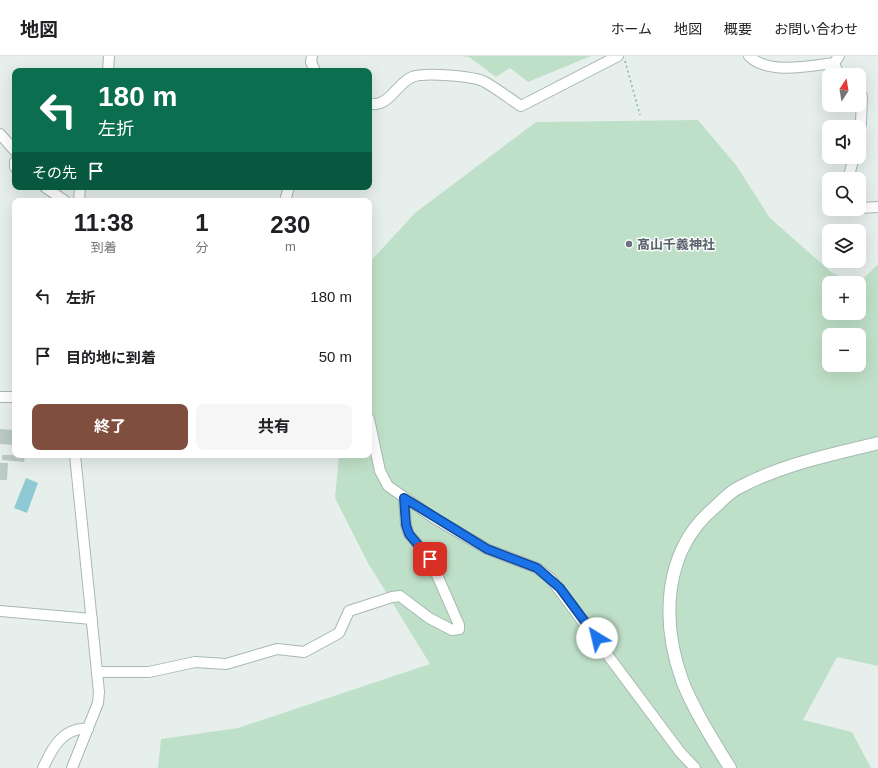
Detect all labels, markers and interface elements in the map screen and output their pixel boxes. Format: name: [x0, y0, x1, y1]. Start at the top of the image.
text: 地図: [20, 19, 58, 40]
text: ホーム: [610, 21, 652, 37]
text: 地図: [674, 21, 702, 37]
text: 概要: [724, 21, 752, 37]
text: お問い合わせ: [774, 21, 858, 37]
north arrow: [822, 68, 866, 112]
map controls: [822, 68, 866, 372]
text: 180 m: [98, 81, 177, 112]
icon: left: [32, 84, 84, 136]
text: 左折: [98, 119, 134, 139]
button: sound: [822, 120, 866, 164]
icon: arrive: [85, 160, 107, 182]
text: その先: [32, 164, 77, 181]
button: search: [822, 172, 866, 216]
text: 11:38: [74, 209, 134, 236]
text: 1: [195, 209, 209, 236]
text: 230: [270, 211, 310, 238]
button: layers: [822, 224, 866, 268]
place label: 髙山千義神社: [637, 237, 715, 252]
text: m: [285, 239, 296, 254]
marker: 髙山千義神社: [624, 239, 634, 249]
text: 到着: [91, 240, 117, 255]
text: 分: [195, 240, 209, 255]
button: +: [822, 276, 866, 320]
icon: left: [32, 285, 54, 307]
text: 180 m: [310, 288, 352, 305]
text: 左折: [66, 289, 96, 306]
button: −: [822, 328, 866, 372]
icon: arrive: [32, 345, 54, 367]
text: 50 m: [319, 348, 352, 365]
text: 目的地に到着: [66, 349, 156, 366]
button: 終了: [32, 404, 188, 450]
button: 共有: [196, 404, 352, 450]
pin: [413, 542, 447, 576]
icon: arrive: [419, 548, 441, 570]
position arrow: [576, 617, 618, 659]

